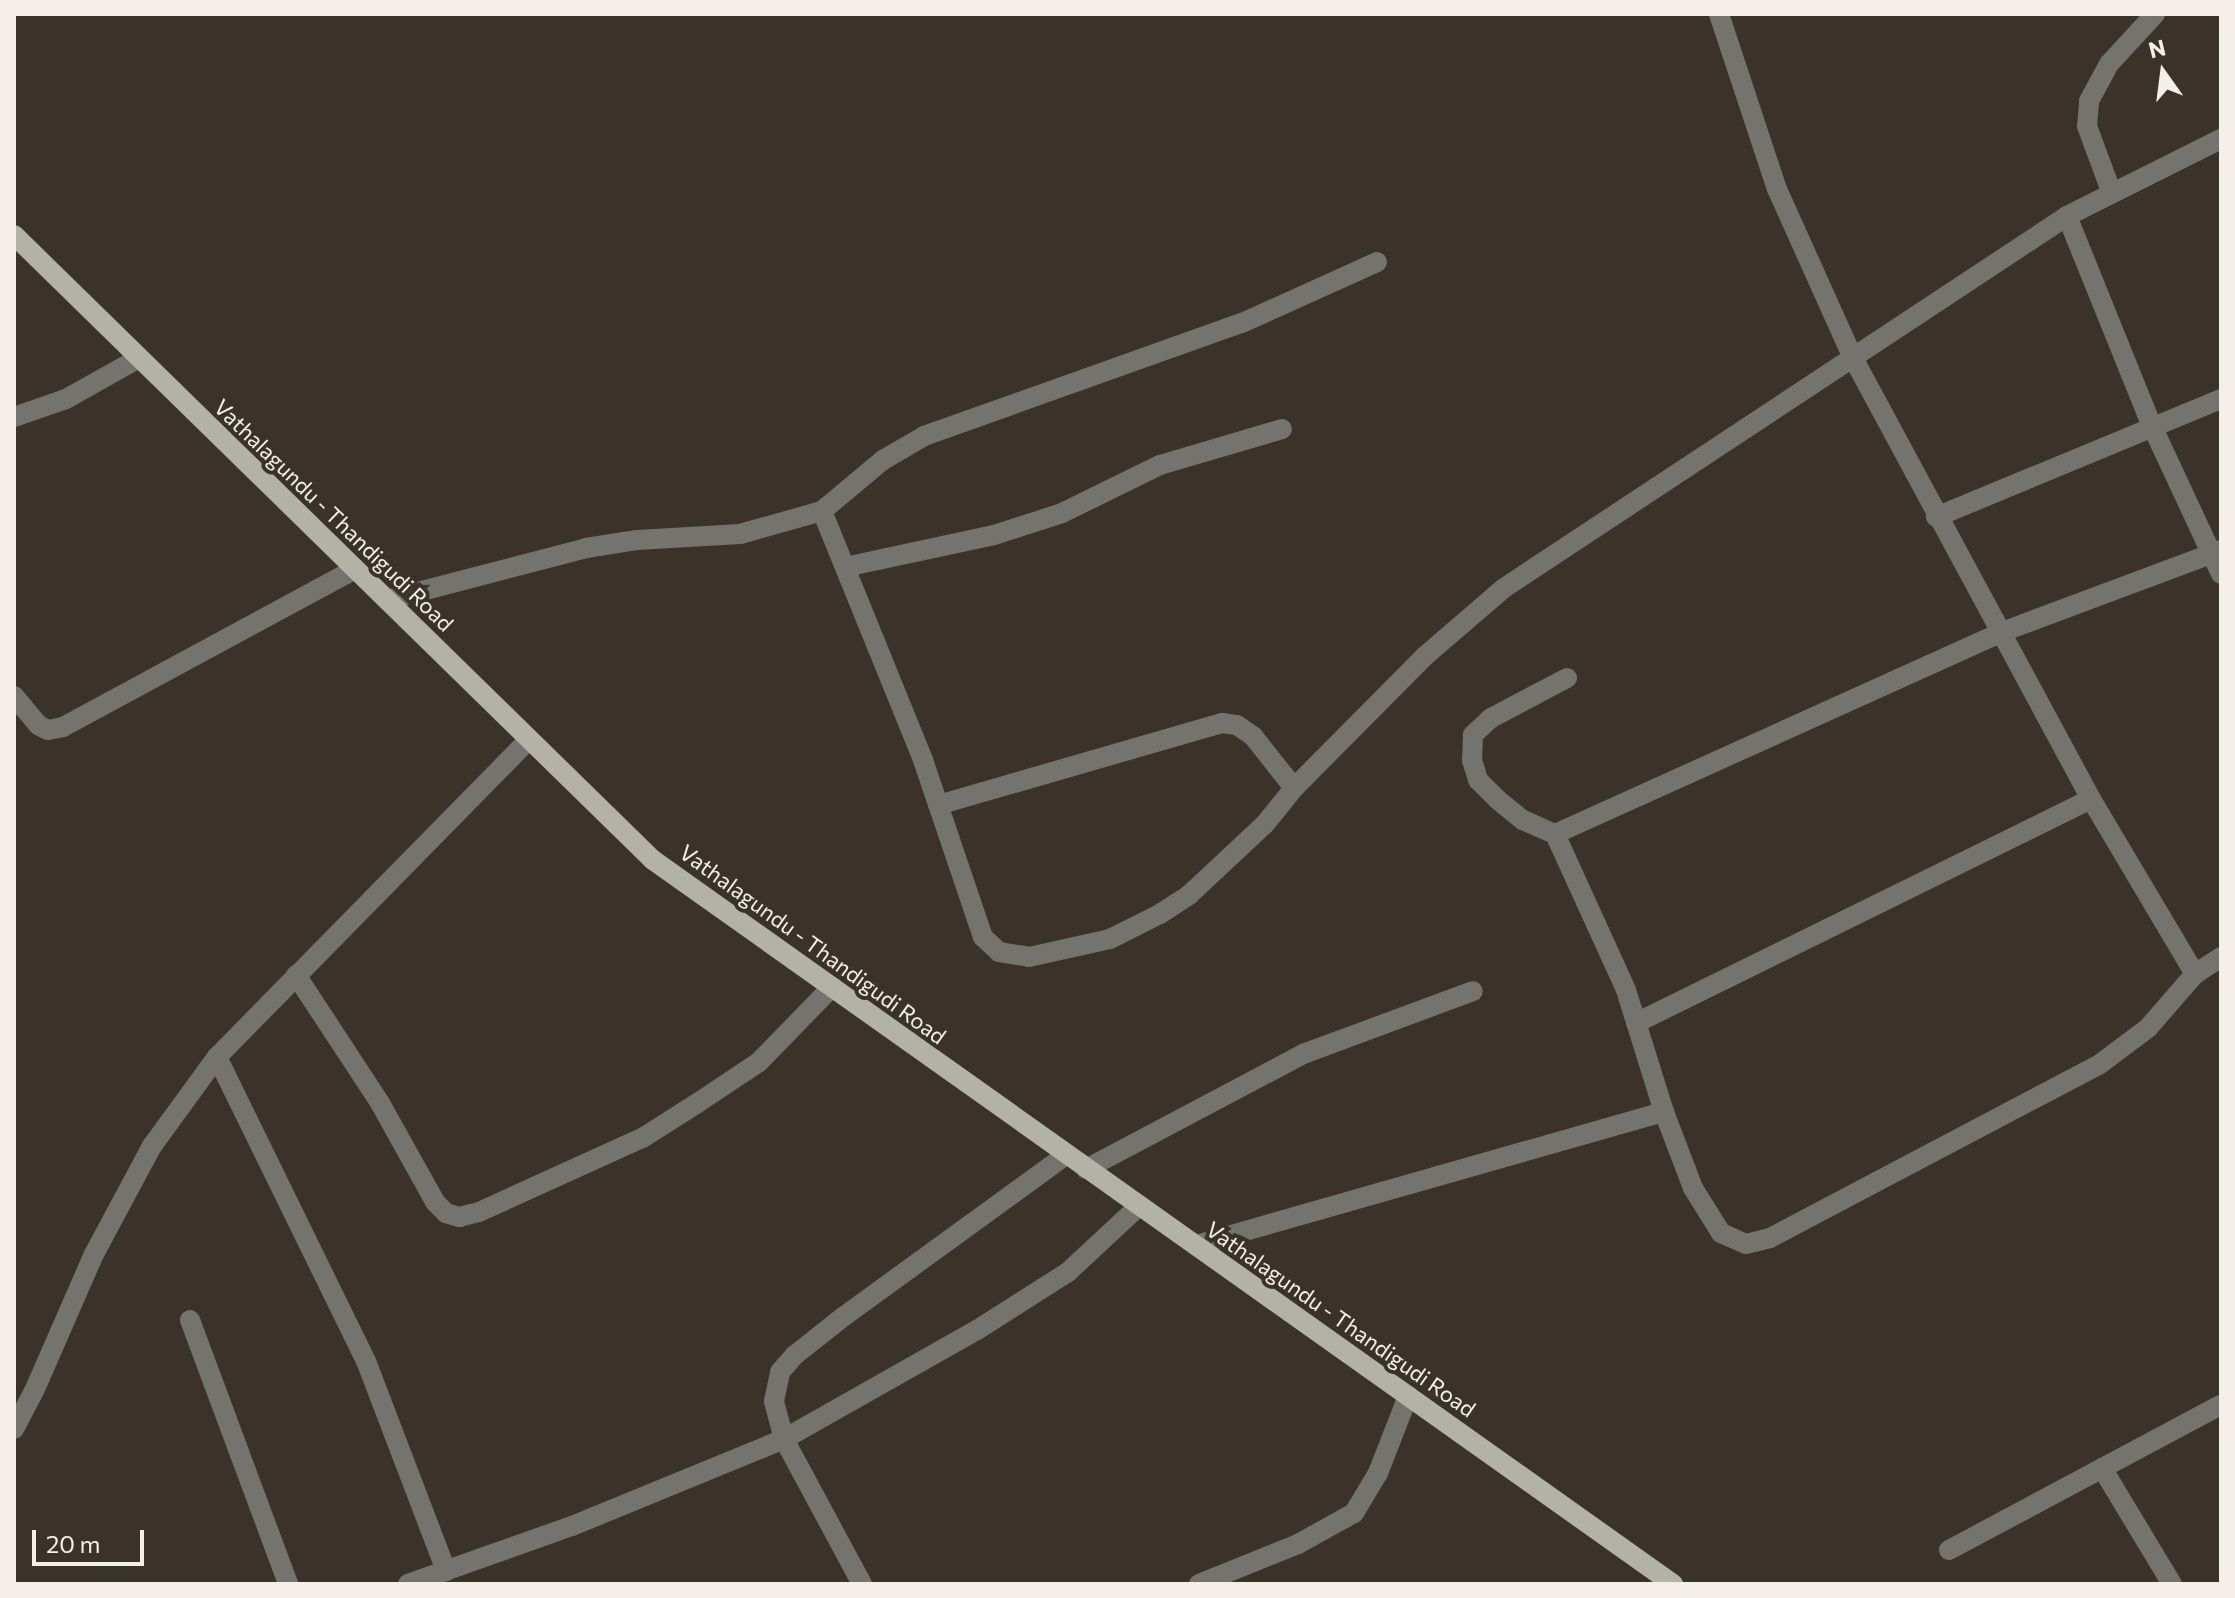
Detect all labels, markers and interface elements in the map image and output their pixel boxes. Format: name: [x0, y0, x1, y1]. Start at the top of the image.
north arrow: [2123, 32, 2203, 112]
text: N: [2146, 33, 2168, 63]
street label: Vathalagundu - Thandigudi Road: [209, 393, 459, 637]
street label: Vathalagundu - Thandigudi Road: [675, 839, 951, 1049]
street label: Vathalagundu - Thandigudi Road: [1201, 1216, 1481, 1422]
scale bar: [36, 1514, 148, 1564]
text: 20 m: [46, 1529, 100, 1558]

